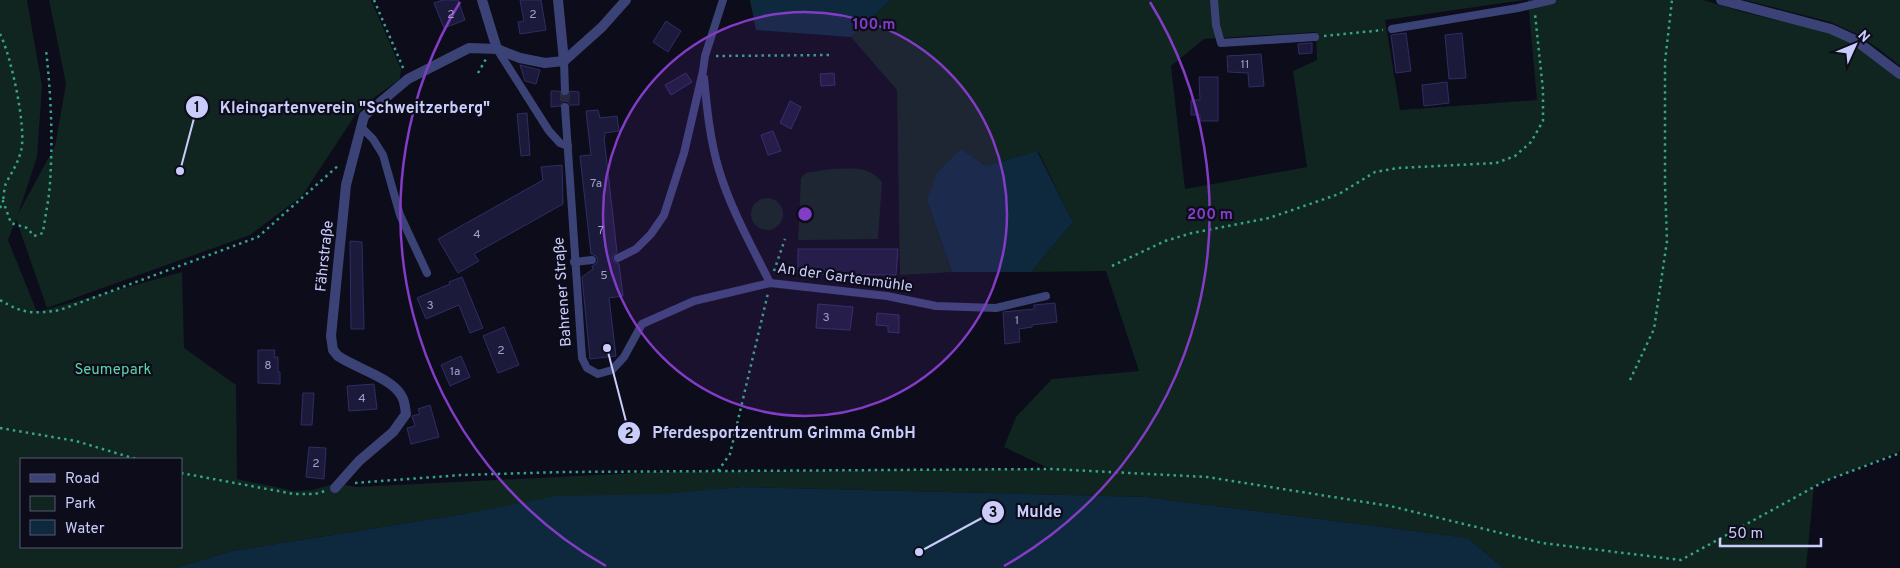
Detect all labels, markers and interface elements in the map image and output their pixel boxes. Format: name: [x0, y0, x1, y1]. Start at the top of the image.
house number: 2: [447, 7, 455, 23]
house number: 2: [529, 7, 537, 23]
text: 100 m: [853, 16, 895, 35]
north arrow: [1830, 20, 1880, 70]
text: N: [1854, 27, 1873, 47]
house number: 11: [1241, 57, 1249, 73]
callout: Kleingartenverein "Schweitzerberg": [184, 92, 500, 123]
text: 1: [194, 99, 200, 118]
text: Kleingartenverein "Schweitzerberg": [220, 99, 490, 119]
house number: 7a: [590, 176, 602, 192]
centre of rings: [796, 205, 814, 223]
text: 200 m: [1187, 206, 1233, 225]
street label: Fährstraße: [312, 220, 339, 293]
house number: 7: [598, 223, 604, 239]
house number: 4: [473, 227, 481, 243]
street label: Bahrener Straße: [550, 236, 577, 347]
street label: An der Gartenmühle: [776, 260, 914, 297]
house number: 5: [600, 268, 608, 284]
house number: 3: [426, 298, 434, 314]
house number: 3: [822, 310, 830, 326]
house number: 1: [1015, 313, 1019, 329]
house number: 2: [497, 343, 505, 359]
house number: 8: [264, 358, 272, 374]
park label: Seumepark: [75, 361, 152, 380]
house number: 1a: [450, 364, 460, 380]
house number: 4: [358, 391, 366, 407]
callout: Pferdesportzentrum Grimma GmbH: [617, 417, 925, 448]
text: Pferdesportzentrum Grimma GmbH: [652, 424, 916, 444]
text: 2: [624, 425, 634, 444]
house number: 2: [312, 456, 320, 472]
legend: [20, 458, 182, 548]
text: Road: [65, 470, 100, 489]
text: Park: [65, 495, 96, 514]
callout: Mulde: [981, 496, 1071, 527]
text: Mulde: [1016, 503, 1062, 523]
text: 3: [989, 504, 998, 523]
scale bar: [1720, 516, 1821, 548]
text: Water: [65, 520, 105, 539]
text: 50 m: [1728, 525, 1763, 544]

